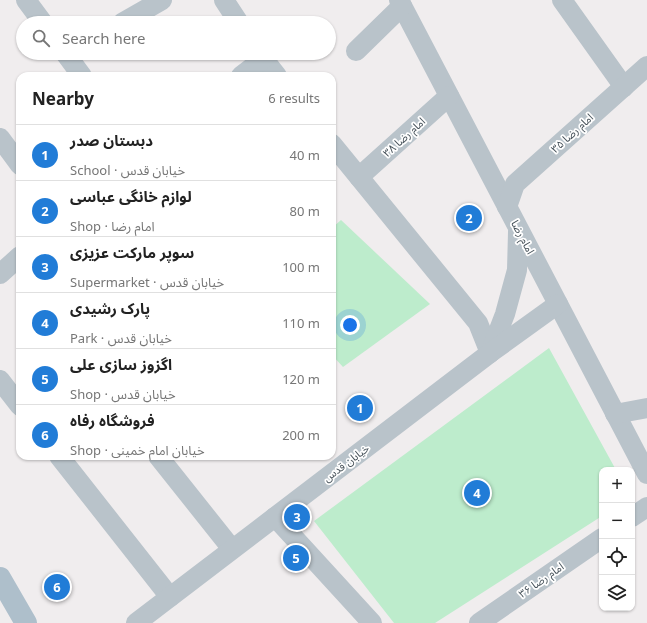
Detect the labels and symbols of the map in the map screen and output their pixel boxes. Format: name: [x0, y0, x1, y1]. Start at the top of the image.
street label: امام رضا ۳۵: [547, 110, 597, 156]
street label: امام رضا ۳۸: [379, 114, 429, 160]
pin: 2: [456, 203, 482, 233]
street label: امام رضا: [507, 217, 539, 257]
your location: [340, 315, 360, 335]
pin: 1: [347, 393, 373, 423]
street label: خیابان قدس: [319, 440, 372, 485]
pin: 4: [464, 478, 490, 508]
pin: 3: [284, 502, 310, 532]
pin: 5: [283, 543, 309, 573]
street label: امام رضا ۳۶: [515, 559, 567, 601]
pin: 6: [44, 572, 70, 602]

